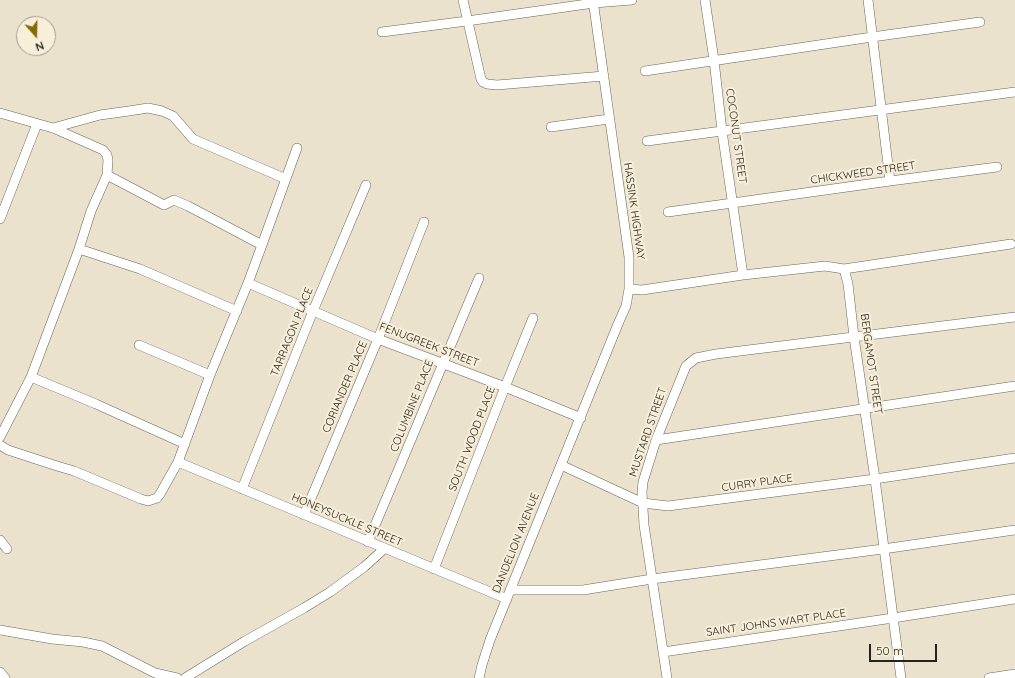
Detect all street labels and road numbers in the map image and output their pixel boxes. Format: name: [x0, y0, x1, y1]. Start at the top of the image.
street label: COCONUT STREET: [723, 88, 749, 184]
street label: CHICKWEED STREET: [810, 159, 916, 187]
street label: HASSINK HIGHWAY: [621, 162, 647, 260]
street label: TARRAGON PLACE: [268, 285, 316, 379]
street label: BERGAMOT STREET: [857, 313, 885, 415]
street label: FENUGREEK STREET: [377, 320, 481, 370]
street label: CORIANDER PLACE: [320, 339, 370, 435]
street label: COLUMBINE PLACE: [387, 358, 437, 454]
street label: SOUTH WOOD PLACE: [446, 385, 498, 493]
street label: MUSTARD STREET: [626, 385, 670, 479]
street label: CURRY PLACE: [721, 471, 793, 495]
street label: HONEYSUCKLE STREET: [289, 491, 405, 549]
street label: DANDELION AVENUE: [490, 491, 542, 595]
street label: SAINT JOHNS WART PLACE: [705, 607, 847, 639]

